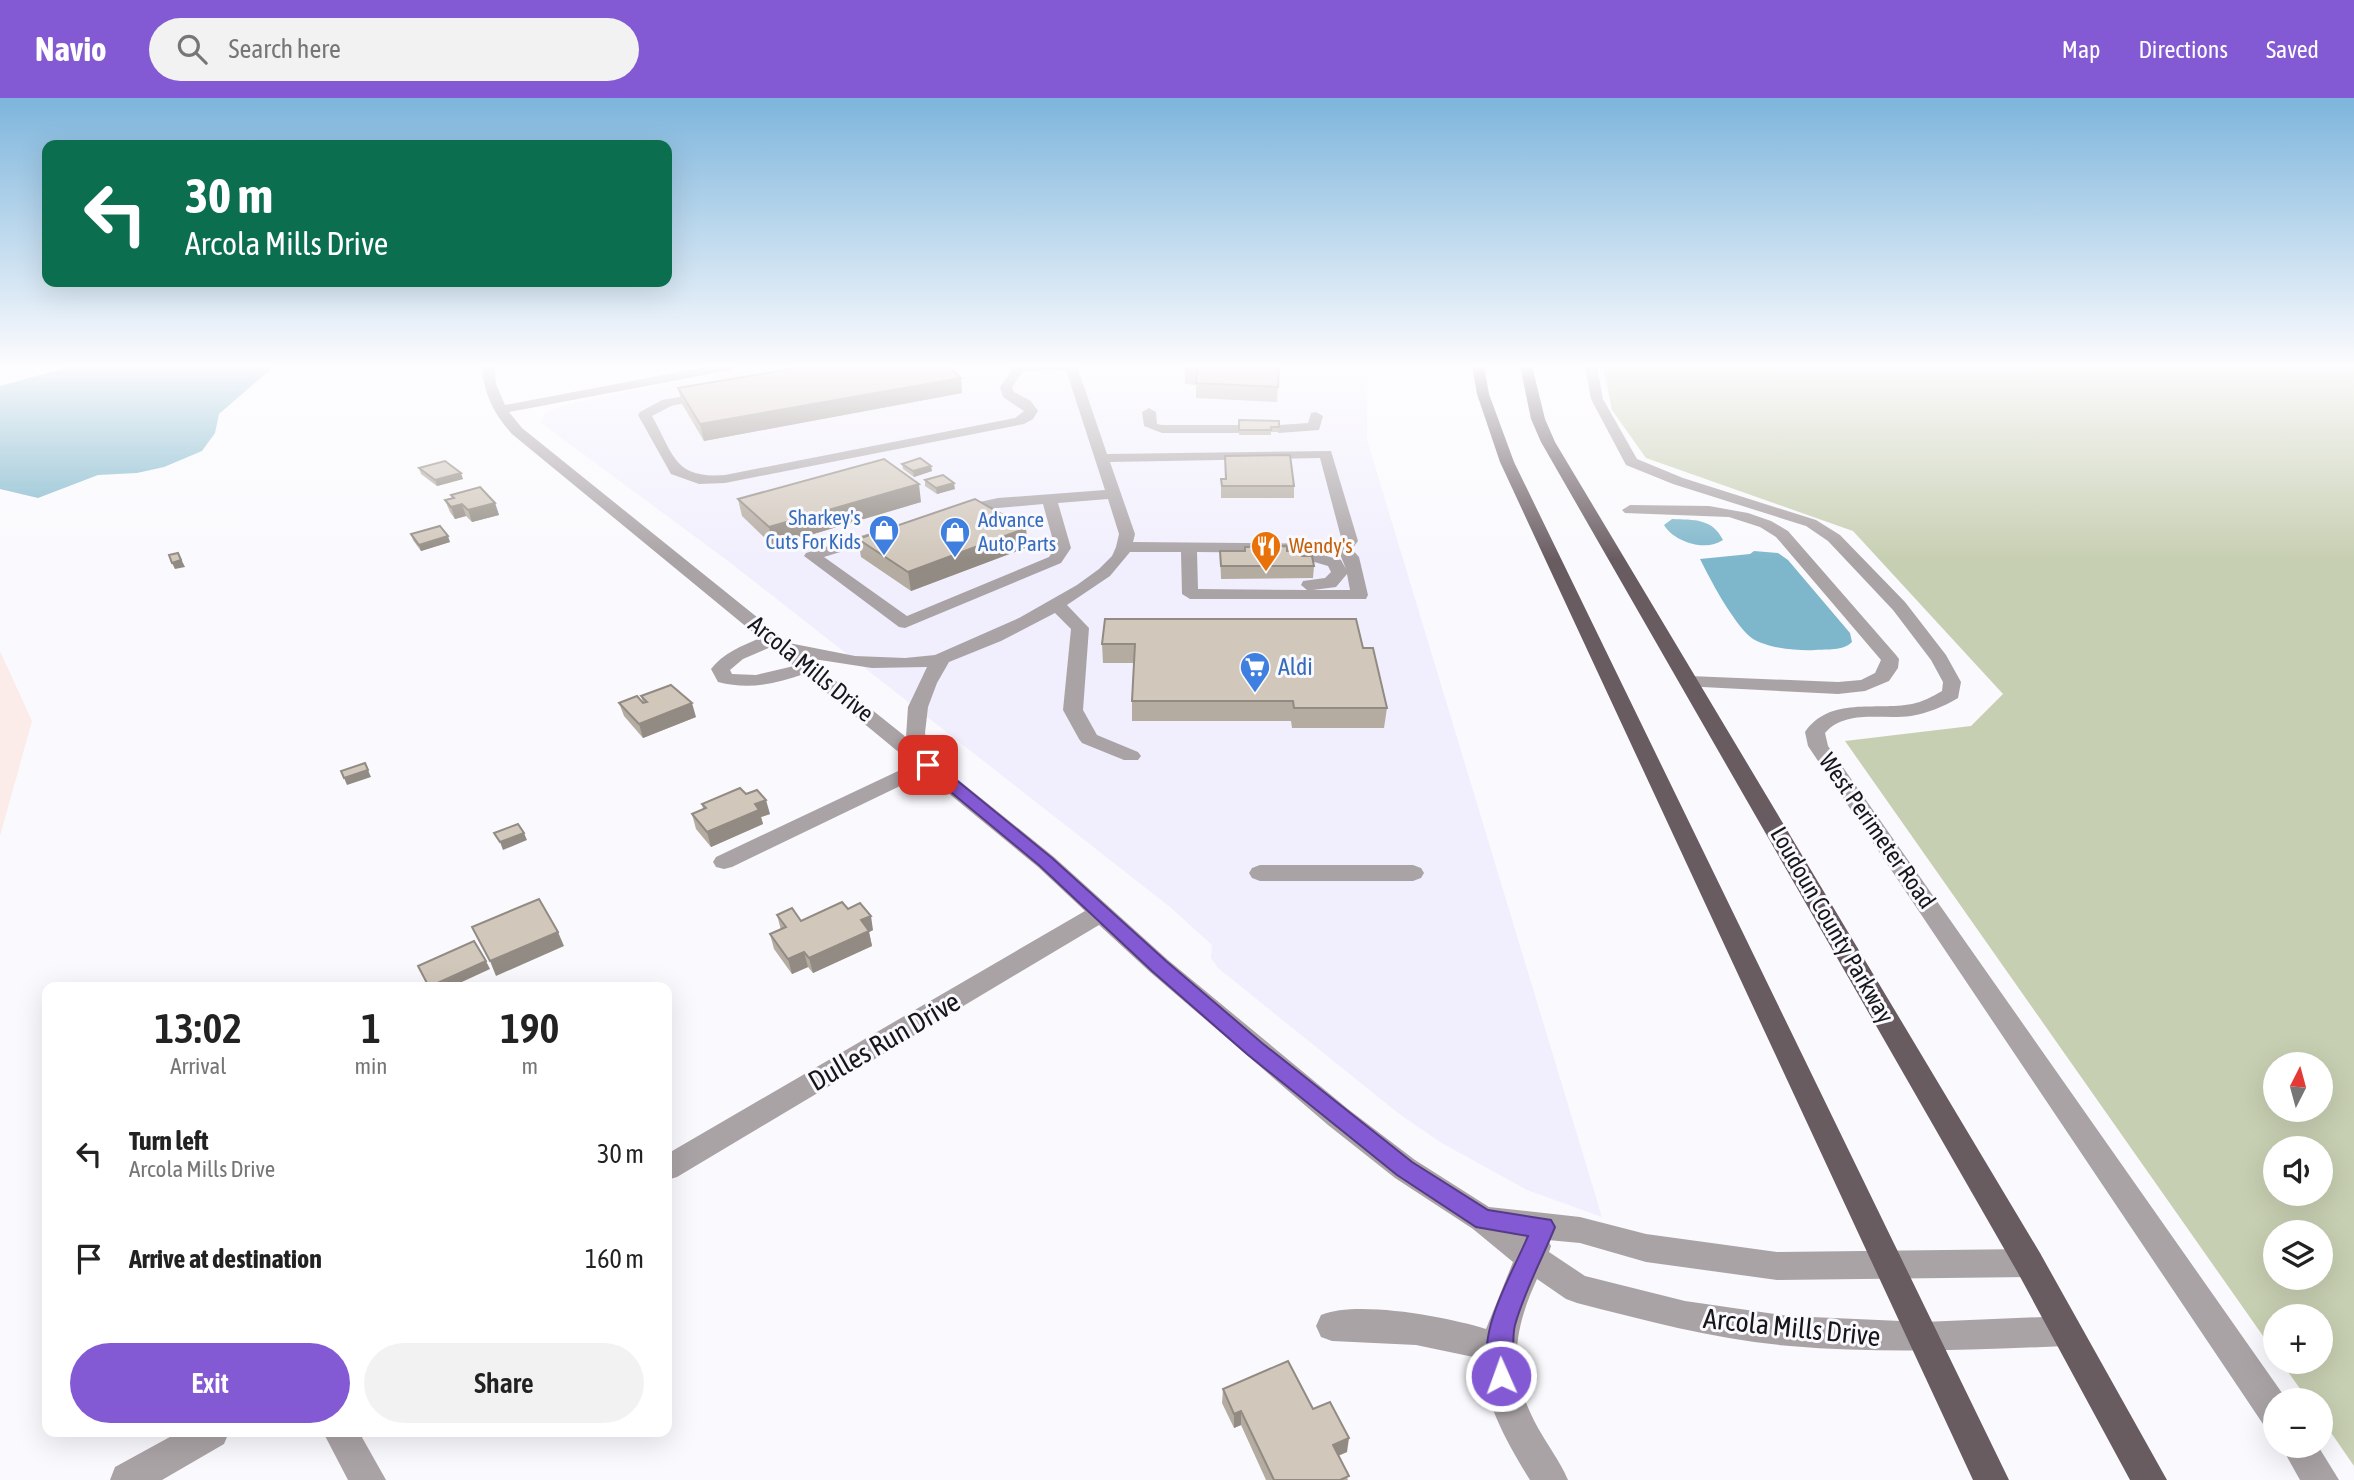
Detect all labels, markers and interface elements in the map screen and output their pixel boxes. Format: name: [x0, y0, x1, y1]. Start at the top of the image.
search box: [149, 18, 639, 81]
text: Navio: [35, 30, 107, 68]
icon: search: [173, 30, 211, 68]
text: Search here: [229, 34, 341, 64]
text: Map: [2062, 36, 2100, 63]
text: Directions: [2138, 36, 2228, 63]
text: Saved: [2266, 36, 2319, 63]
text: 30 m: [185, 167, 273, 223]
icon: left: [70, 168, 161, 259]
text: Arcola Mills Drive: [185, 225, 388, 262]
place label: Sharkey's Cuts For Kids: [766, 505, 861, 553]
place label: Advance Auto Parts: [978, 507, 1056, 555]
shop icon: Sharkey's Cuts For Kids: [867, 513, 901, 557]
shop icon: Advance Auto Parts: [938, 515, 972, 559]
restaurant icon: Wendy's: [1249, 529, 1283, 573]
place label: Wendy's: [1289, 533, 1353, 557]
street label: Arcola Mills Drive: [744, 610, 879, 727]
supermarket icon: Aldi: [1238, 650, 1272, 694]
place label: Aldi: [1278, 653, 1313, 680]
pin: [898, 735, 958, 795]
icon: arrive: [909, 746, 947, 784]
street label: West Perimeter Road: [1814, 748, 1941, 913]
street label: Loudoun County Parkway: [1765, 822, 1900, 1028]
street label: Dulles Run Drive: [803, 985, 965, 1097]
text: 13:02: [155, 1004, 242, 1052]
text: 1: [361, 1004, 381, 1052]
text: 190: [500, 1004, 559, 1052]
north arrow: [2263, 1052, 2333, 1122]
map controls: [2263, 1052, 2333, 1458]
text: Arrival: [170, 1053, 226, 1079]
text: min: [355, 1053, 388, 1079]
text: m: [521, 1053, 538, 1079]
text: Turn left: [129, 1126, 209, 1156]
icon: left: [70, 1135, 108, 1173]
button: sound: [2263, 1136, 2333, 1206]
text: 30 m: [597, 1139, 644, 1169]
text: Arcola Mills Drive: [129, 1156, 275, 1182]
button: layers: [2263, 1220, 2333, 1290]
icon: arrive: [70, 1240, 108, 1278]
text: Arrive at destination: [129, 1244, 322, 1274]
text: 160 m: [585, 1244, 644, 1274]
street label: Arcola Mills Drive: [1702, 1302, 1882, 1352]
button: +: [2263, 1304, 2333, 1374]
position arrow: [1464, 1339, 1538, 1413]
button: Exit: [70, 1343, 350, 1423]
button: Share: [364, 1343, 644, 1423]
button: −: [2263, 1388, 2333, 1458]

